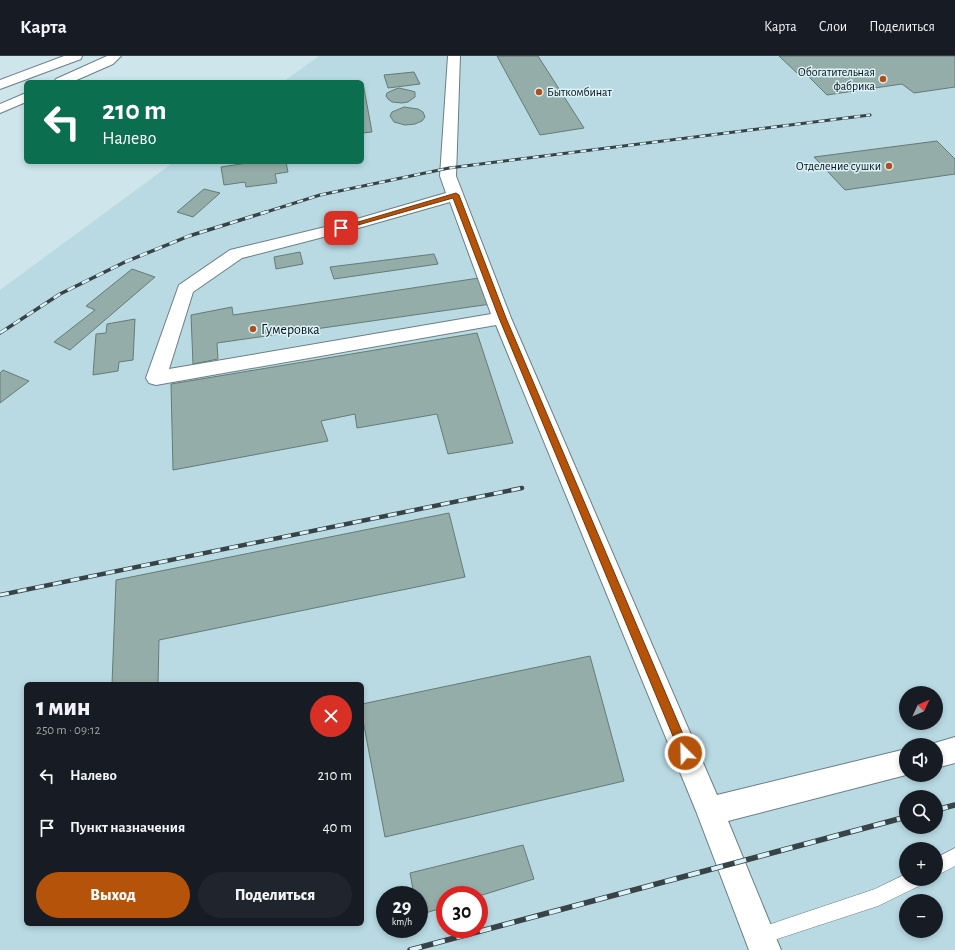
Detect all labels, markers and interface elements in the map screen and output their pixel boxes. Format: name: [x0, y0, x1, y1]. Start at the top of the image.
text: Карта: [20, 18, 67, 37]
text: Карта: [764, 20, 797, 34]
text: Слои: [819, 20, 847, 34]
text: Поделиться: [869, 20, 935, 34]
place label: Обогатительная фабрика: [798, 66, 876, 92]
marker: Обогатительная фабрика: [878, 74, 888, 84]
place label: Быткомбинат: [547, 86, 612, 98]
marker: Быткомбинат: [534, 87, 544, 97]
icon: left: [36, 96, 88, 148]
text: 210 m: [102, 97, 167, 125]
text: Налево: [102, 130, 156, 148]
place label: Отделение сушки: [796, 160, 881, 173]
marker: Отделение сушки: [884, 161, 894, 171]
pin: [324, 211, 358, 245]
icon: arrive: [330, 217, 352, 239]
place label: Гумеровка: [261, 323, 320, 337]
marker: Гумеровка: [248, 324, 258, 334]
north arrow: [899, 686, 943, 730]
map controls: [899, 686, 943, 938]
button: close: [310, 695, 352, 737]
text: 1 мин: [36, 696, 90, 720]
text: 250 m · 09:12: [36, 724, 100, 737]
position arrow: [664, 732, 706, 774]
button: sound: [899, 738, 943, 782]
icon: left: [36, 765, 58, 787]
text: Налево: [70, 768, 117, 783]
text: 210 m: [318, 768, 352, 783]
button: search: [899, 790, 943, 834]
icon: arrive: [36, 817, 58, 839]
text: Пункт назначения: [70, 820, 185, 835]
text: 40 m: [322, 820, 352, 835]
button: +: [899, 842, 943, 886]
button: Выход: [36, 872, 190, 918]
button: Поделиться: [198, 872, 352, 918]
speed limit sign: 30: [436, 886, 488, 938]
button: −: [899, 894, 943, 938]
text: 29: [392, 897, 412, 917]
text: km/h: [392, 917, 412, 927]

